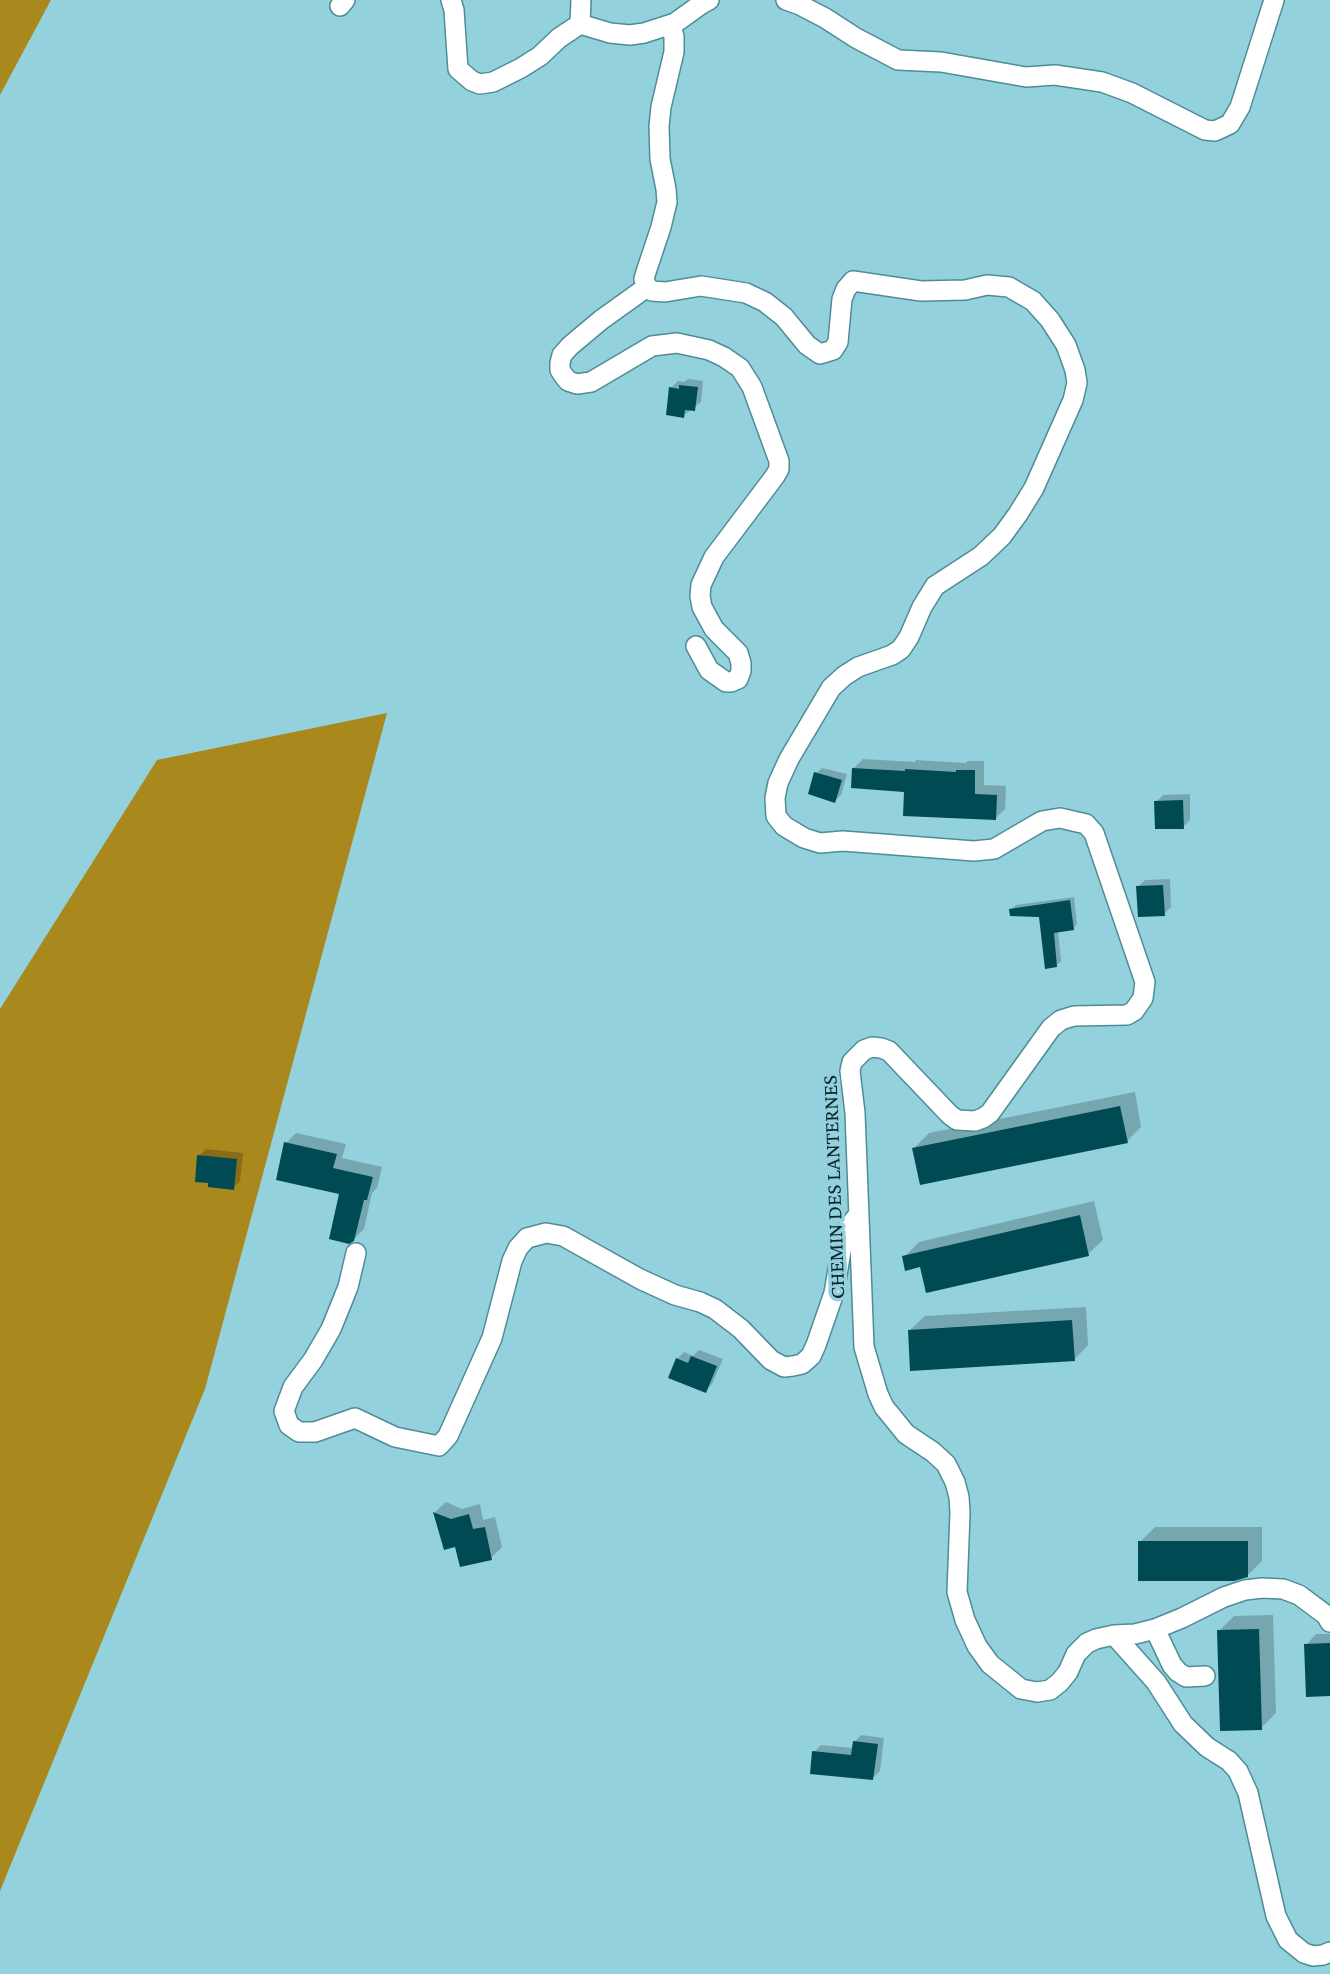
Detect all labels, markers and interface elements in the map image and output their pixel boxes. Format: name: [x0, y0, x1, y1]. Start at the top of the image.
street label: CHEMIN DES LANTERNES: [817, 1075, 851, 1299]

